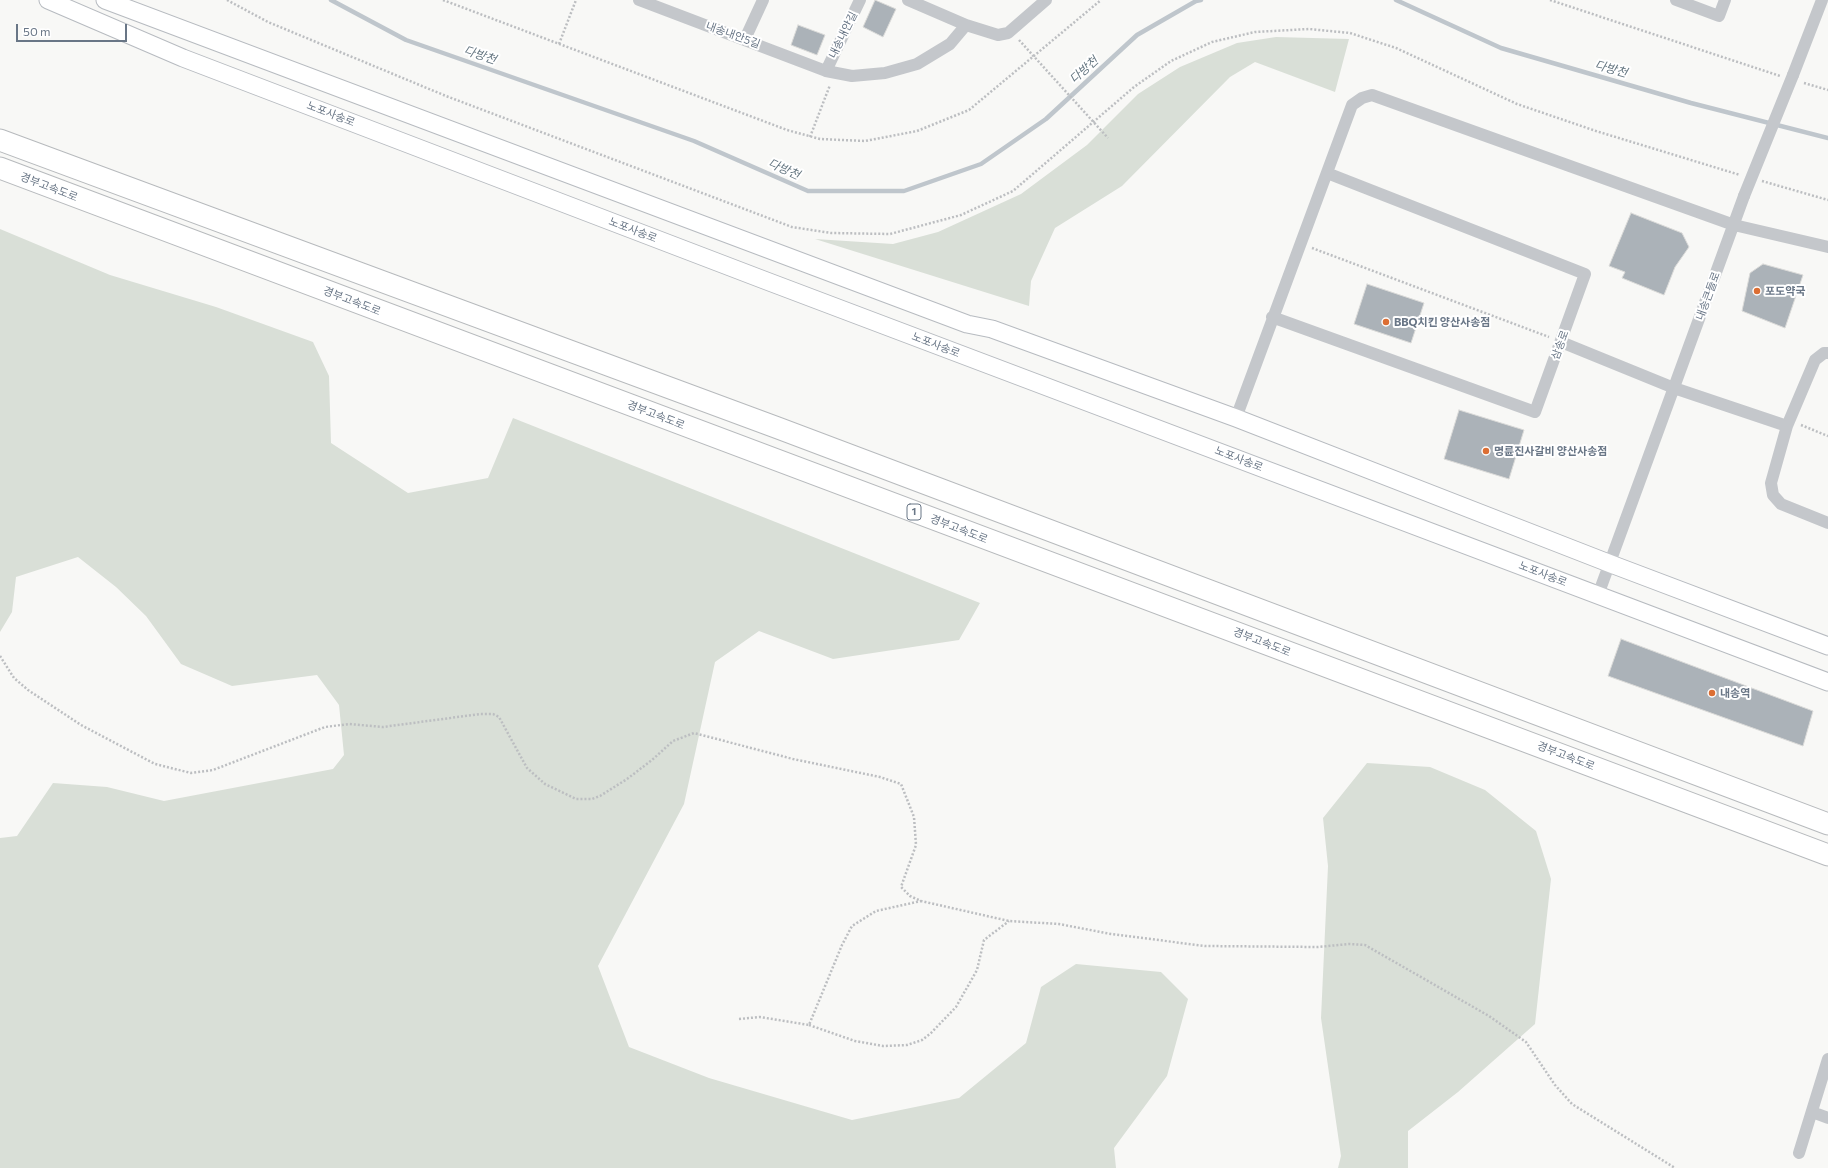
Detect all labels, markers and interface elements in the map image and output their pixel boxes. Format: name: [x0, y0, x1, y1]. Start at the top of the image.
street label: 내송내안길: [826, 9, 860, 61]
scale bar: [18, 16, 129, 42]
street label: 내송내안5길: [704, 19, 762, 51]
text: 50 m: [23, 24, 51, 38]
water label: 다방천: [462, 43, 498, 67]
water label: 다방천: [1067, 54, 1101, 86]
water label: 다방천: [1593, 58, 1629, 80]
street label: 노포사송로: [305, 99, 357, 129]
water label: 다방천: [766, 156, 802, 182]
street label: 경부고속도로: [18, 170, 80, 204]
street label: 노포사송로: [607, 215, 659, 245]
street label: 내송큰들로: [1693, 270, 1723, 322]
street label: 경부고속도로: [321, 284, 383, 318]
place label: 포도약국: [1765, 284, 1805, 298]
marker: 포도약국: [1752, 286, 1762, 296]
place label: BBQ치킨 양산사송점: [1394, 315, 1490, 329]
marker: BBQ치킨 양산사송점: [1381, 317, 1391, 327]
street label: 삼송로: [1549, 328, 1571, 362]
street label: 노포사송로: [910, 330, 962, 360]
street label: 경부고속도로: [625, 398, 687, 432]
street label: 노포사송로: [1213, 444, 1265, 474]
place label: 명륜진사갈비 양산사송점: [1494, 444, 1607, 458]
marker: 명륜진사갈비 양산사송점: [1481, 446, 1491, 456]
road number: 1: [907, 504, 921, 520]
street label: 경부고속도로: [928, 512, 990, 546]
street label: 노포사송로: [1517, 559, 1569, 589]
street label: 경부고속도로: [1231, 625, 1293, 659]
place label: 내송역: [1720, 686, 1750, 700]
marker: 내송역: [1707, 688, 1717, 698]
street label: 경부고속도로: [1535, 739, 1597, 773]

